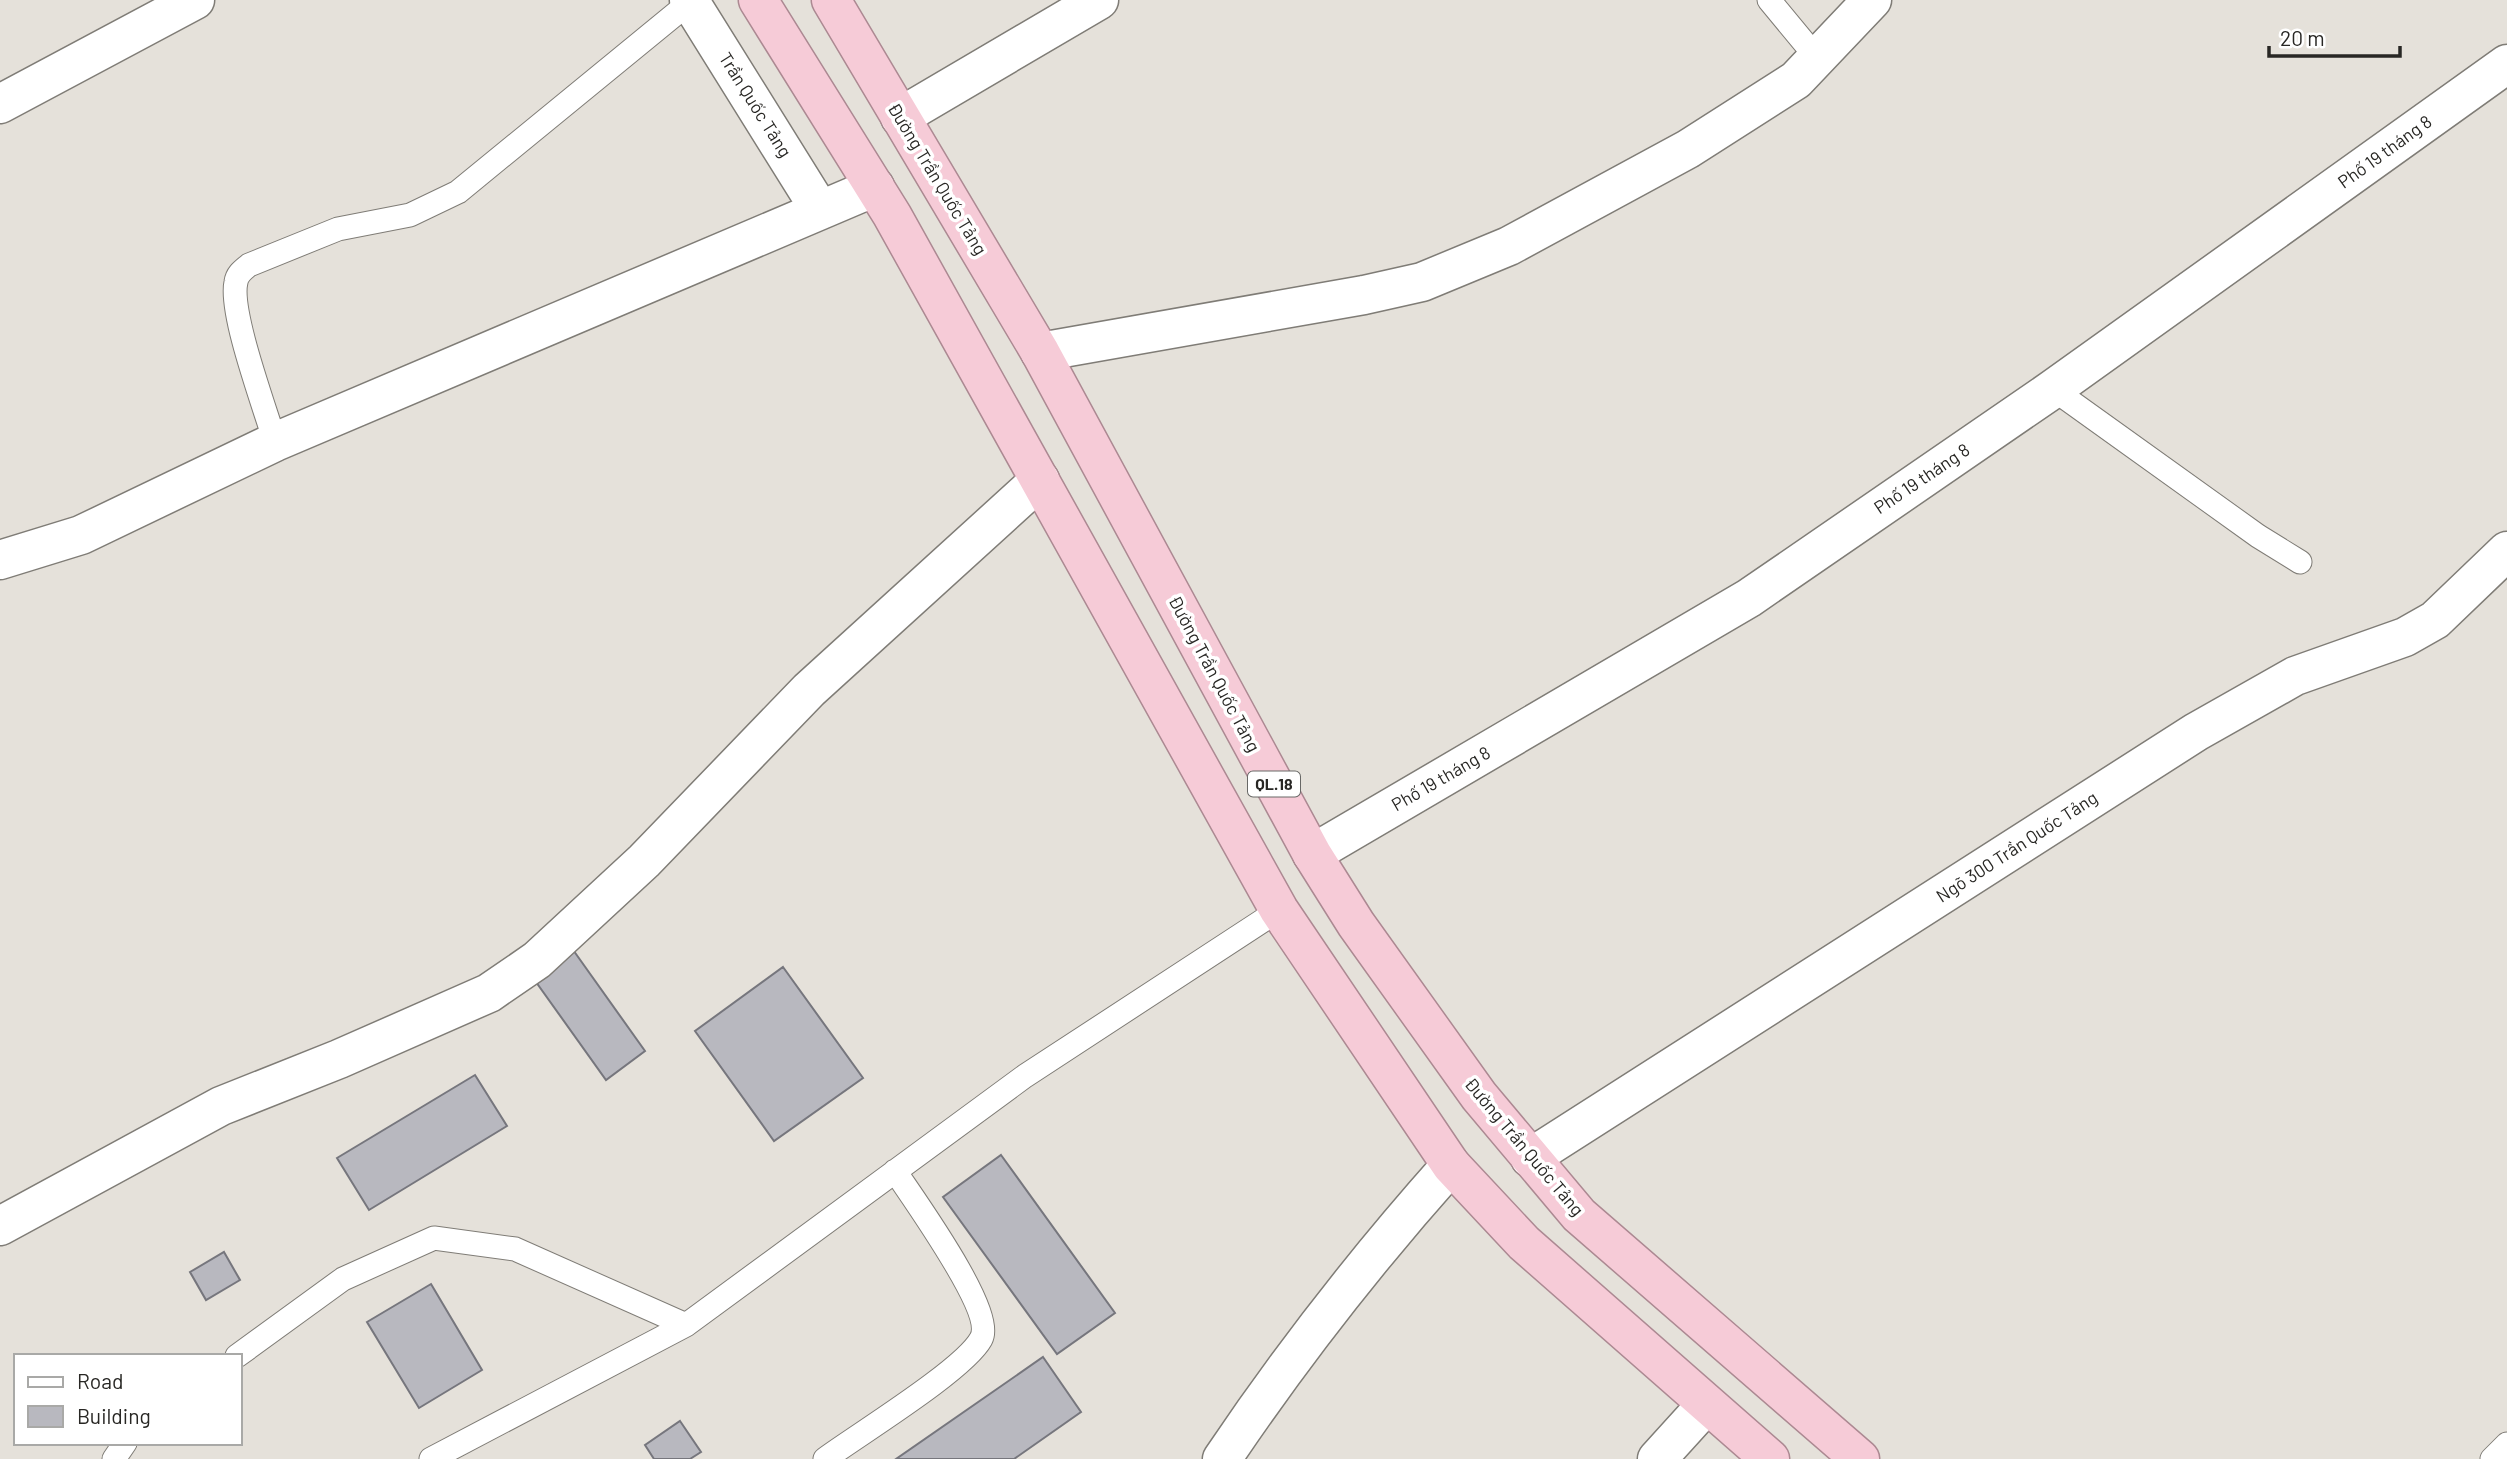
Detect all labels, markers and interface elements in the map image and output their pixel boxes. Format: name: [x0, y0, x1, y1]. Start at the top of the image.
scale bar: [2269, 14, 2400, 58]
text: 20 m: [2280, 25, 2325, 50]
street label: Trần Quốc Tảng: [715, 48, 797, 161]
street label: Đường Trần Quốc Tảng: [884, 98, 992, 259]
street label: Phố 19 tháng 8: [2333, 110, 2436, 193]
street label: Phố 19 tháng 8: [1869, 438, 1973, 518]
street label: Đường Trần Quốc Tảng: [1164, 592, 1265, 755]
street label: Phố 19 tháng 8: [1387, 741, 1494, 815]
road number: QL.18: [1248, 772, 1300, 796]
street label: Ngõ 300 Trần Quốc Tảng: [1932, 786, 2101, 906]
street label: Đường Trần Quốc Tảng: [1461, 1073, 1589, 1220]
legend: [14, 1354, 242, 1445]
text: Road: [77, 1368, 123, 1393]
text: Building: [77, 1403, 151, 1428]

